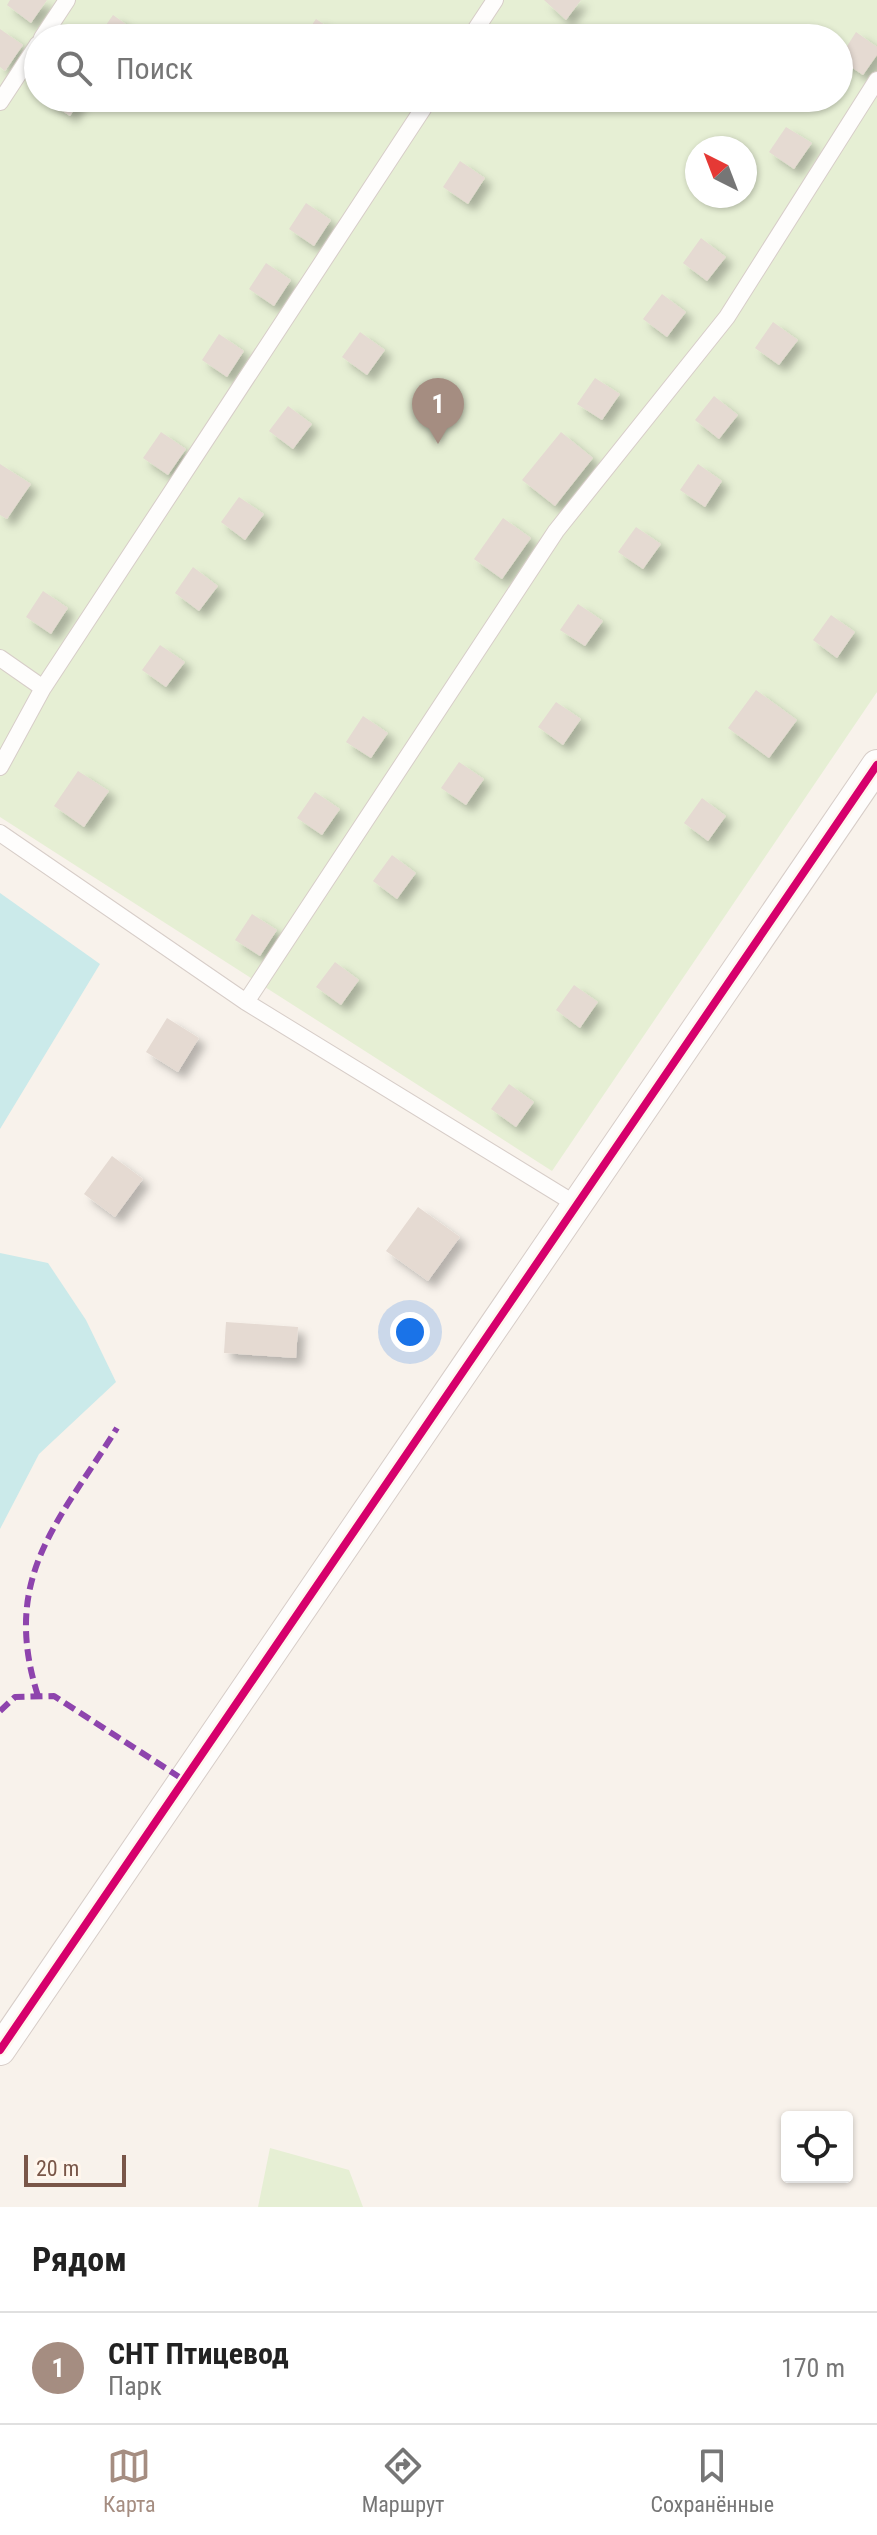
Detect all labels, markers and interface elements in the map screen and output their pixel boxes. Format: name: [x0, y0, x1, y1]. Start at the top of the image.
search box: [24, 24, 853, 112]
icon: search: [52, 46, 96, 90]
text: Поиск: [116, 51, 193, 86]
north arrow: [685, 136, 757, 208]
pin: 1: [412, 378, 464, 444]
your location: [390, 1312, 430, 1352]
map controls: [781, 2111, 853, 2183]
button: locate: [781, 2111, 853, 2183]
scale bar: [24, 2151, 126, 2187]
text: 20 m: [36, 2156, 79, 2181]
text: Рядом: [32, 2239, 127, 2279]
text: СНТ Птицевод: [108, 2336, 289, 2371]
text: 1: [51, 2353, 65, 2383]
text: 170 m: [781, 2353, 845, 2383]
text: Парк: [108, 2371, 162, 2401]
tab: Карта: [103, 2444, 156, 2517]
tab: Маршрут: [362, 2444, 444, 2517]
tab: Сохранённые: [650, 2444, 774, 2517]

